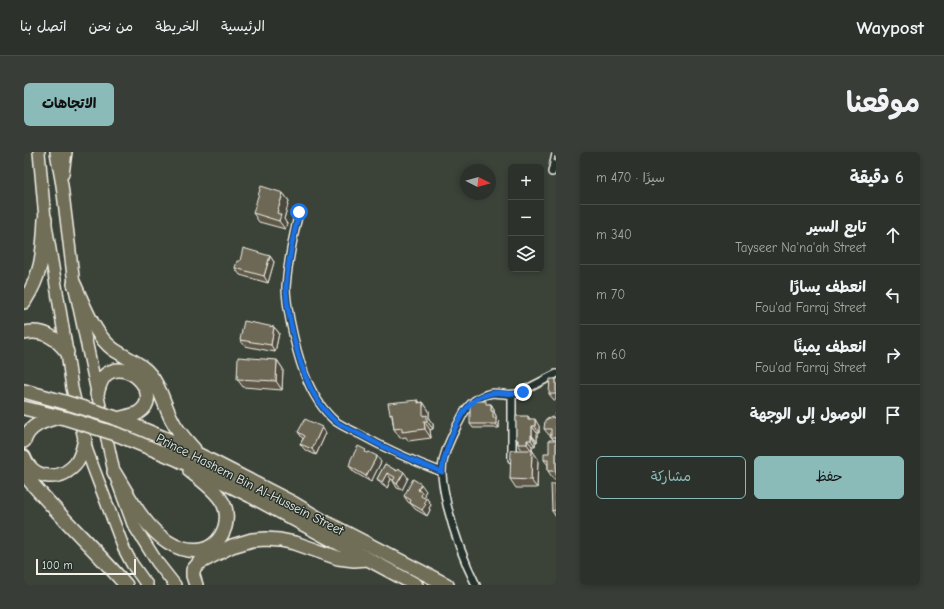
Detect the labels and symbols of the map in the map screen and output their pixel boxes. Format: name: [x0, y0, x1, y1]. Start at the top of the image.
north arrow: [460, 164, 496, 200]
route start: [290, 203, 308, 221]
route end: [514, 383, 532, 401]
street label: Prince Hashem Bin Al-Hussein Street: [154, 430, 347, 539]
scale bar: [36, 557, 136, 576]

